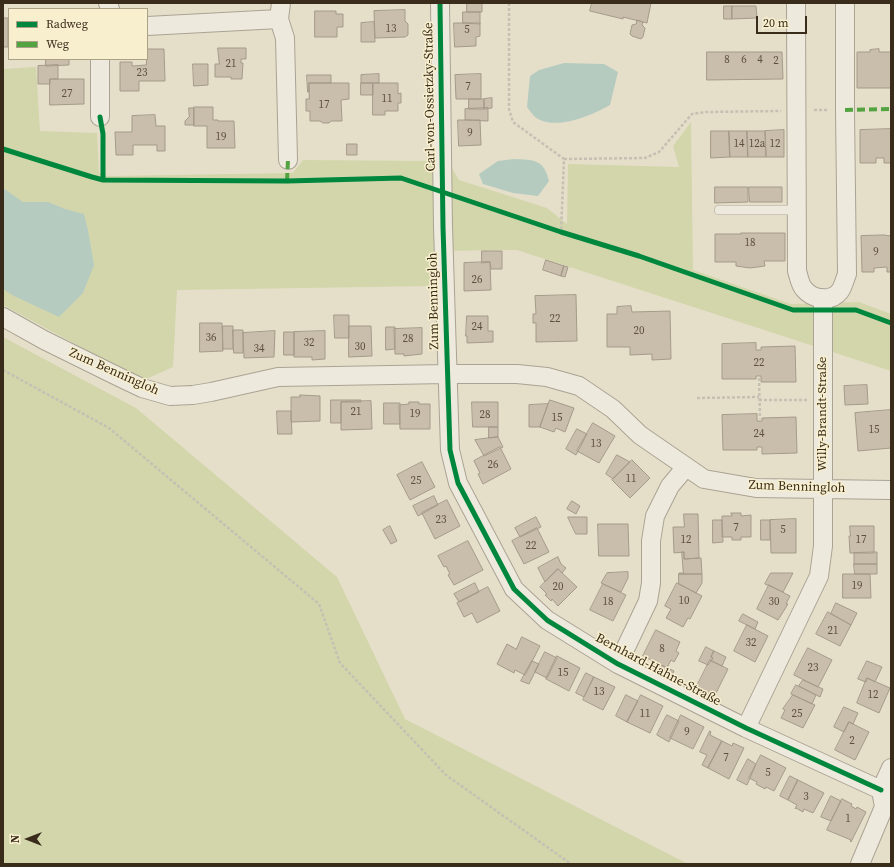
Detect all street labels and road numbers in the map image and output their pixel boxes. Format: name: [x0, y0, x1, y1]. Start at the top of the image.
street label: Carl-von-Ossietzky-Straße: [421, 22, 439, 172]
street label: Zum Benningloh: [425, 252, 443, 350]
street label: Zum Benningloh: [67, 345, 161, 399]
street label: Willy-Brandt-Straße: [815, 357, 831, 471]
street label: Zum Benningloh: [748, 478, 846, 496]
street label: Bernhard-Hahne-Straße: [593, 630, 723, 710]

